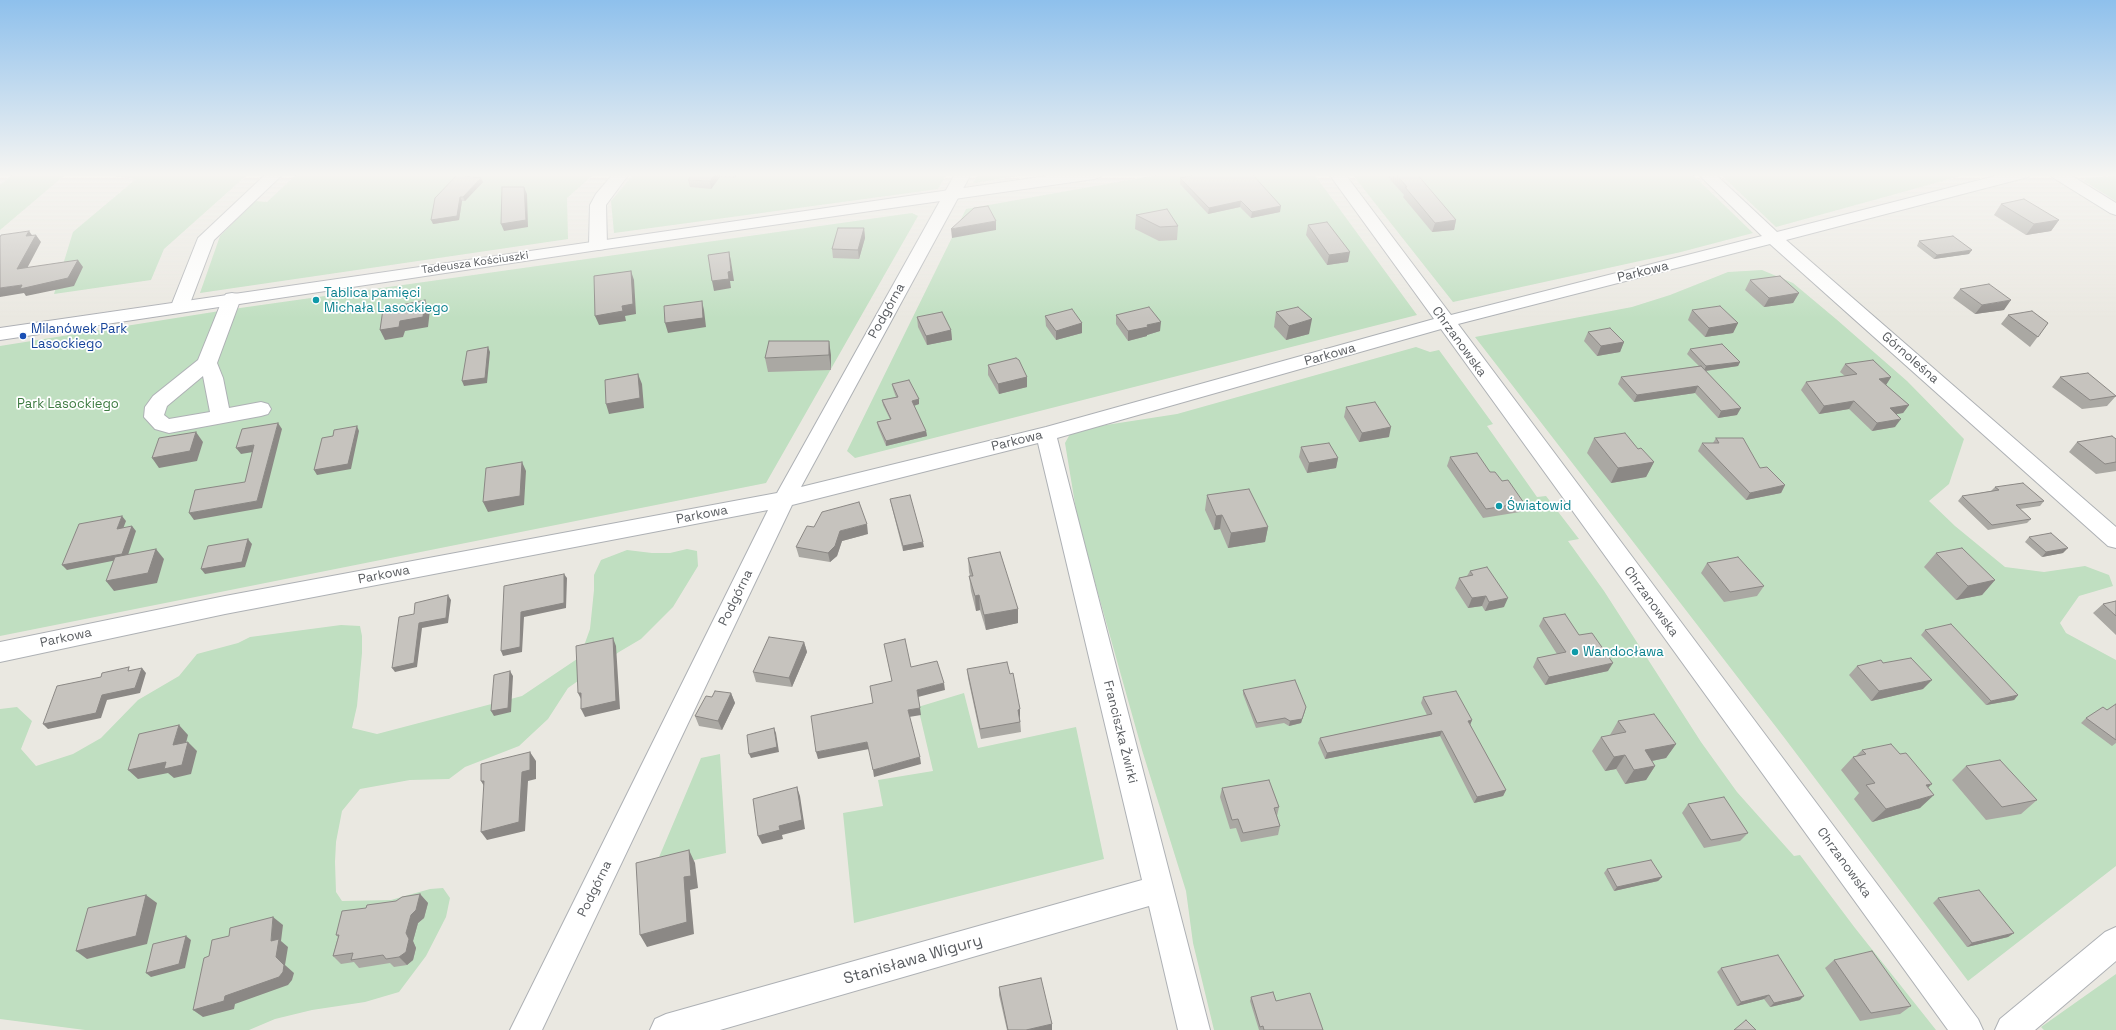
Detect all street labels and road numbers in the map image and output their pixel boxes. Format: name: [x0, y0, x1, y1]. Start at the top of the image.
street label: Tadeusza Kościuszki: [421, 249, 529, 277]
street label: Parkowa: [1616, 258, 1670, 286]
street label: Podgórna: [865, 281, 909, 341]
street label: Chrzanowska: [1428, 304, 1490, 380]
street label: Górnoleśna: [1878, 329, 1942, 387]
street label: Parkowa: [1303, 340, 1357, 370]
street label: Parkowa: [990, 427, 1044, 455]
street label: Parkowa: [675, 502, 729, 528]
street label: Parkowa: [357, 562, 411, 588]
street label: Chrzanowska: [1620, 564, 1682, 640]
street label: Podgórna: [716, 567, 756, 629]
street label: Parkowa: [39, 625, 93, 651]
street label: Franciszka Żwirki: [1100, 679, 1140, 785]
street label: Chrzanowska: [1813, 825, 1875, 901]
street label: Podgórna: [575, 858, 615, 920]
street label: Stanisława Wigury: [842, 931, 984, 989]

